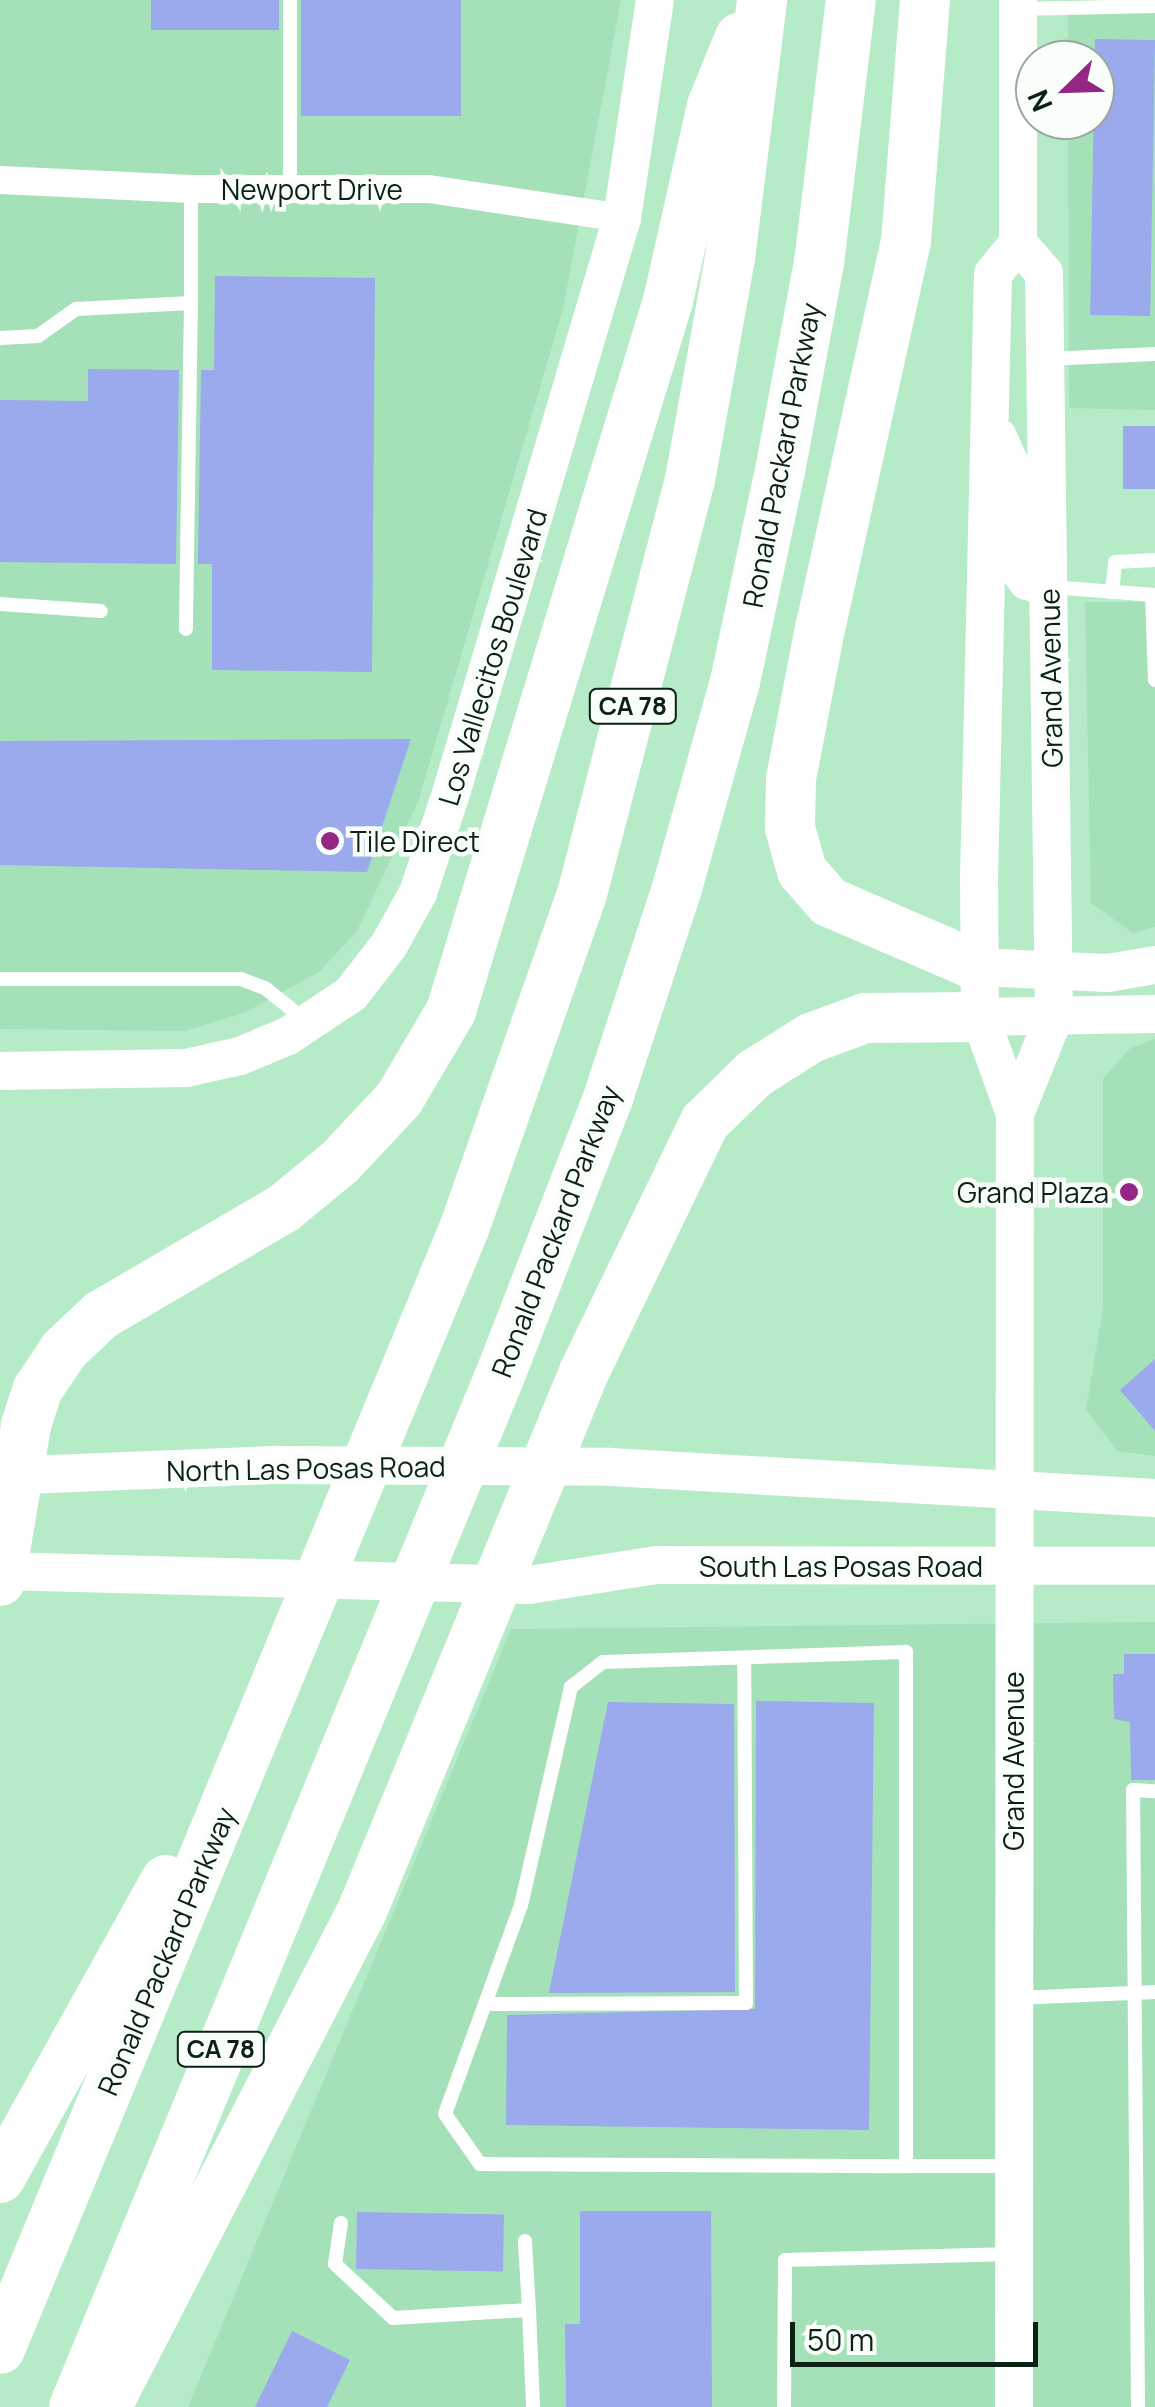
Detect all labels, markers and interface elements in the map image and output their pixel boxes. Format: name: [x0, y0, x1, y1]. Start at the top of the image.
north arrow: [1015, 40, 1115, 140]
text: N: [1018, 84, 1061, 118]
street label: Newport Drive: [221, 172, 403, 206]
street label: Ronald Packard Parkway: [735, 300, 827, 610]
street label: Los Vallecitos Boulevard: [431, 504, 553, 810]
street label: Grand Avenue: [1032, 588, 1068, 768]
road number: CA 78: [588, 686, 678, 726]
place label: Tile Direct: [350, 824, 480, 858]
marker: Tile Direct: [319, 830, 341, 852]
street label: Ronald Packard Parkway: [484, 1080, 626, 1382]
place label: Grand Plaza: [957, 1175, 1109, 1209]
marker: Grand Plaza: [1118, 1181, 1140, 1203]
street label: North Las Posas Road: [166, 1449, 446, 1487]
street label: South Las Posas Road: [699, 1549, 983, 1583]
street label: Grand Avenue: [996, 1671, 1030, 1851]
street label: Ronald Packard Parkway: [90, 1802, 242, 2100]
road number: CA 78: [176, 2029, 266, 2069]
scale bar: [795, 2302, 1042, 2364]
text: 50 m: [807, 2319, 874, 2360]

